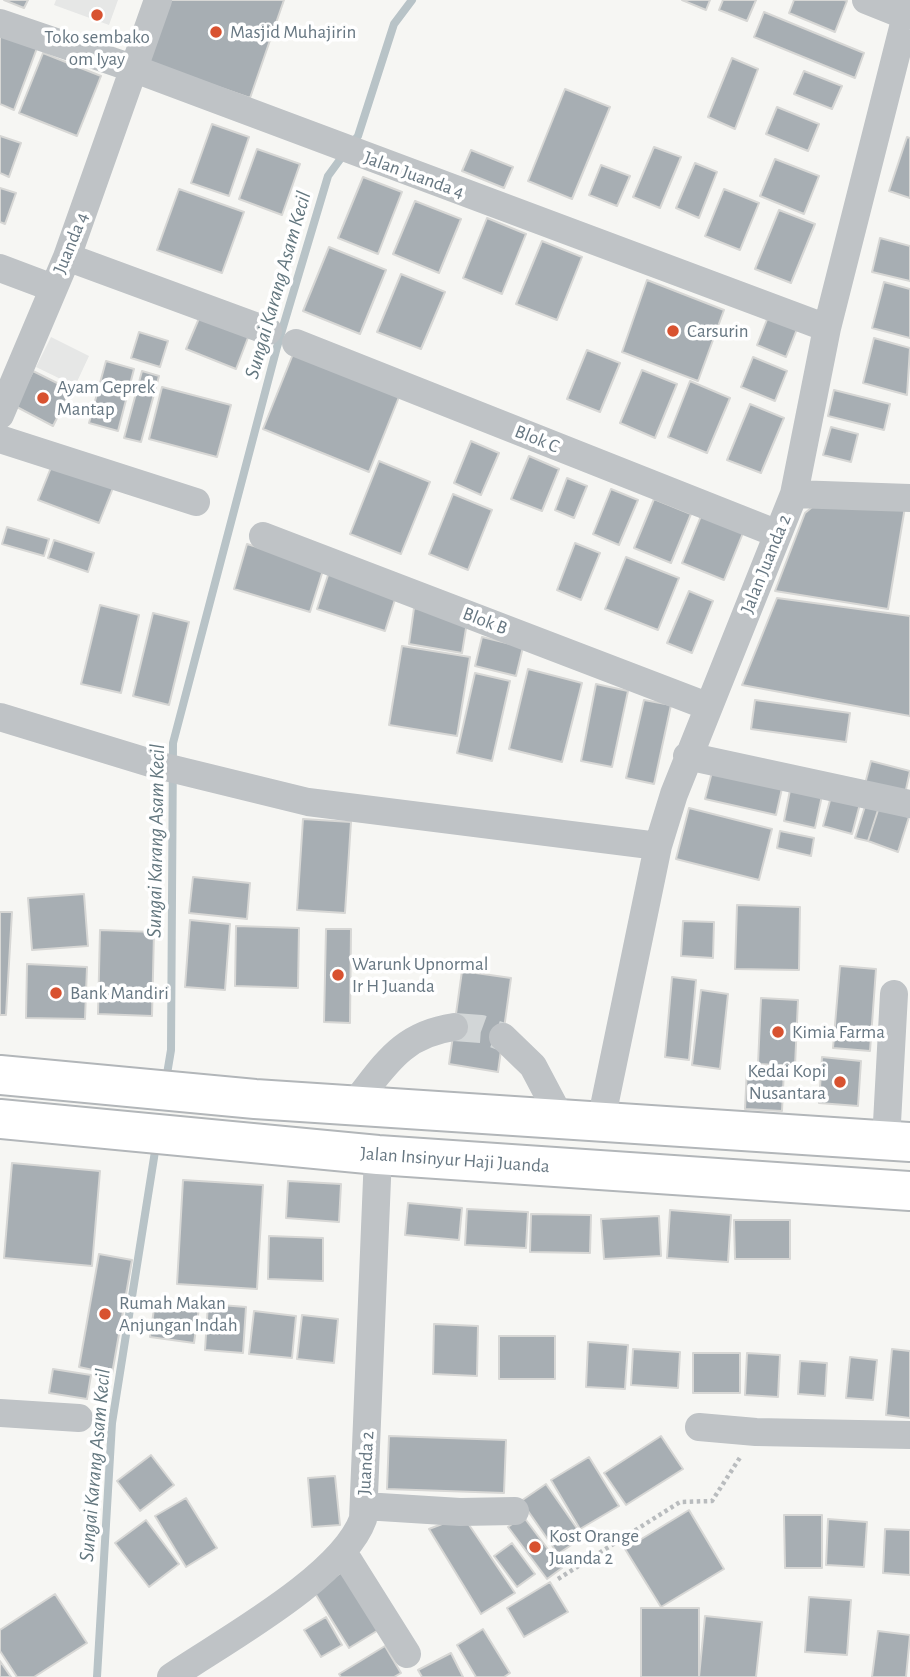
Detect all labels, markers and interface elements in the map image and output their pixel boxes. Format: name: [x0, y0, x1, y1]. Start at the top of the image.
marker: Toko sembako om Iyay: [89, 7, 105, 23]
place label: Masjid Muhajirin: [230, 21, 356, 43]
marker: Masjid Muhajirin: [208, 24, 224, 40]
place label: Toko sembako om Iyay: [44, 26, 150, 70]
street label: Jalan Juanda 4: [361, 146, 467, 204]
water label: Sungai Karang Asam Kecil: [239, 188, 317, 382]
street label: Juanda 4: [48, 209, 94, 277]
place label: Carsurin: [687, 320, 749, 342]
marker: Carsurin: [665, 323, 681, 339]
place label: Ayam Geprek Mantap: [57, 376, 155, 420]
marker: Ayam Geprek Mantap: [35, 390, 51, 406]
street label: Blok C: [511, 420, 563, 458]
street label: Jalan Juanda 2: [736, 511, 796, 617]
street label: Blok B: [459, 602, 511, 640]
water label: Sungai Karang Asam Kecil: [142, 744, 170, 938]
place label: Warunk Upnormal Ir H Juanda: [352, 953, 489, 997]
marker: Warunk Upnormal Ir H Juanda: [330, 967, 346, 983]
place label: Bank Mandiri: [70, 982, 169, 1004]
marker: Bank Mandiri: [48, 985, 64, 1001]
place label: Kimia Farma: [792, 1021, 885, 1043]
marker: Kimia Farma: [770, 1024, 786, 1040]
place label: Kedai Kopi Nusantara: [747, 1060, 826, 1104]
marker: Kedai Kopi Nusantara: [832, 1074, 848, 1090]
street label: Jalan Insinyur Haji Juanda: [360, 1142, 550, 1178]
place label: Rumah Makan Anjungan Indah: [119, 1292, 238, 1336]
marker: Rumah Makan Anjungan Indah: [97, 1306, 113, 1322]
water label: Sungai Karang Asam Kecil: [74, 1367, 116, 1563]
street label: Juanda 2: [353, 1430, 379, 1496]
place label: Kost Orange Juanda 2: [549, 1525, 639, 1569]
marker: Kost Orange Juanda 2: [527, 1539, 543, 1555]

